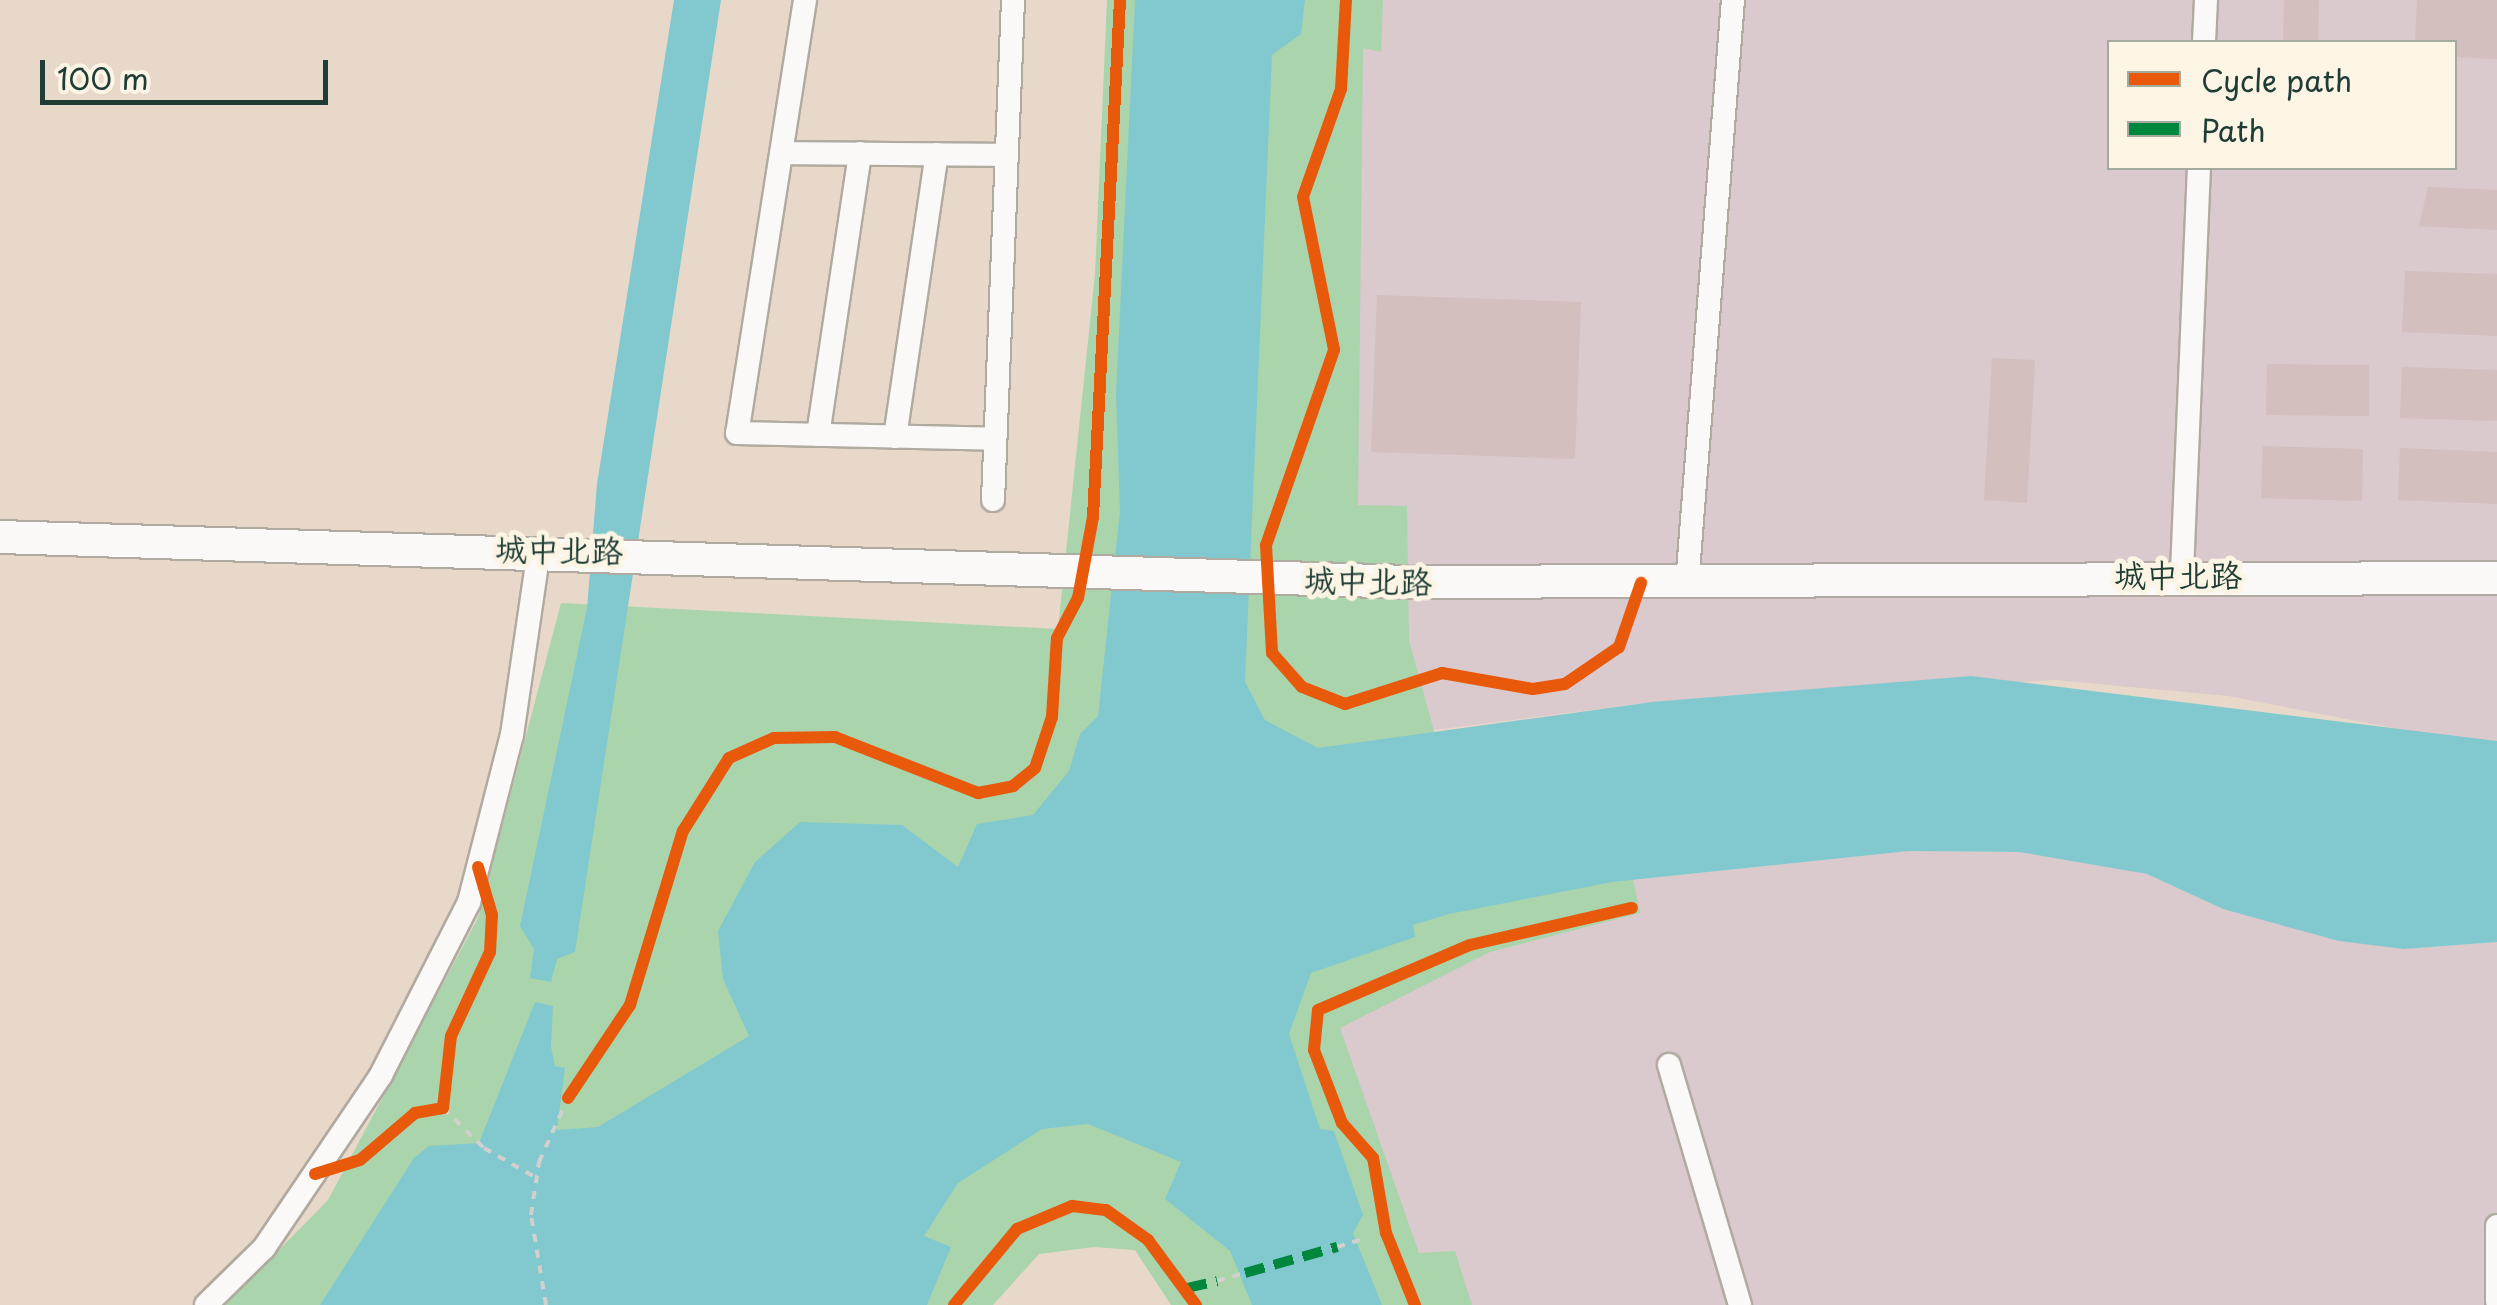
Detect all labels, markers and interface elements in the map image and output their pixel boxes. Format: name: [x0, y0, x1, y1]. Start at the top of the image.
scale bar: [45, 40, 332, 102]
legend: [2107, 40, 2457, 170]
text: 100 m: [57, 55, 149, 100]
text: Cycle path: [2201, 57, 2352, 102]
text: Path: [2201, 107, 2266, 152]
street label: 城中北路: [495, 529, 623, 569]
street label: 城中北路: [2114, 555, 2242, 593]
street label: 城中北路: [1304, 560, 1432, 600]

